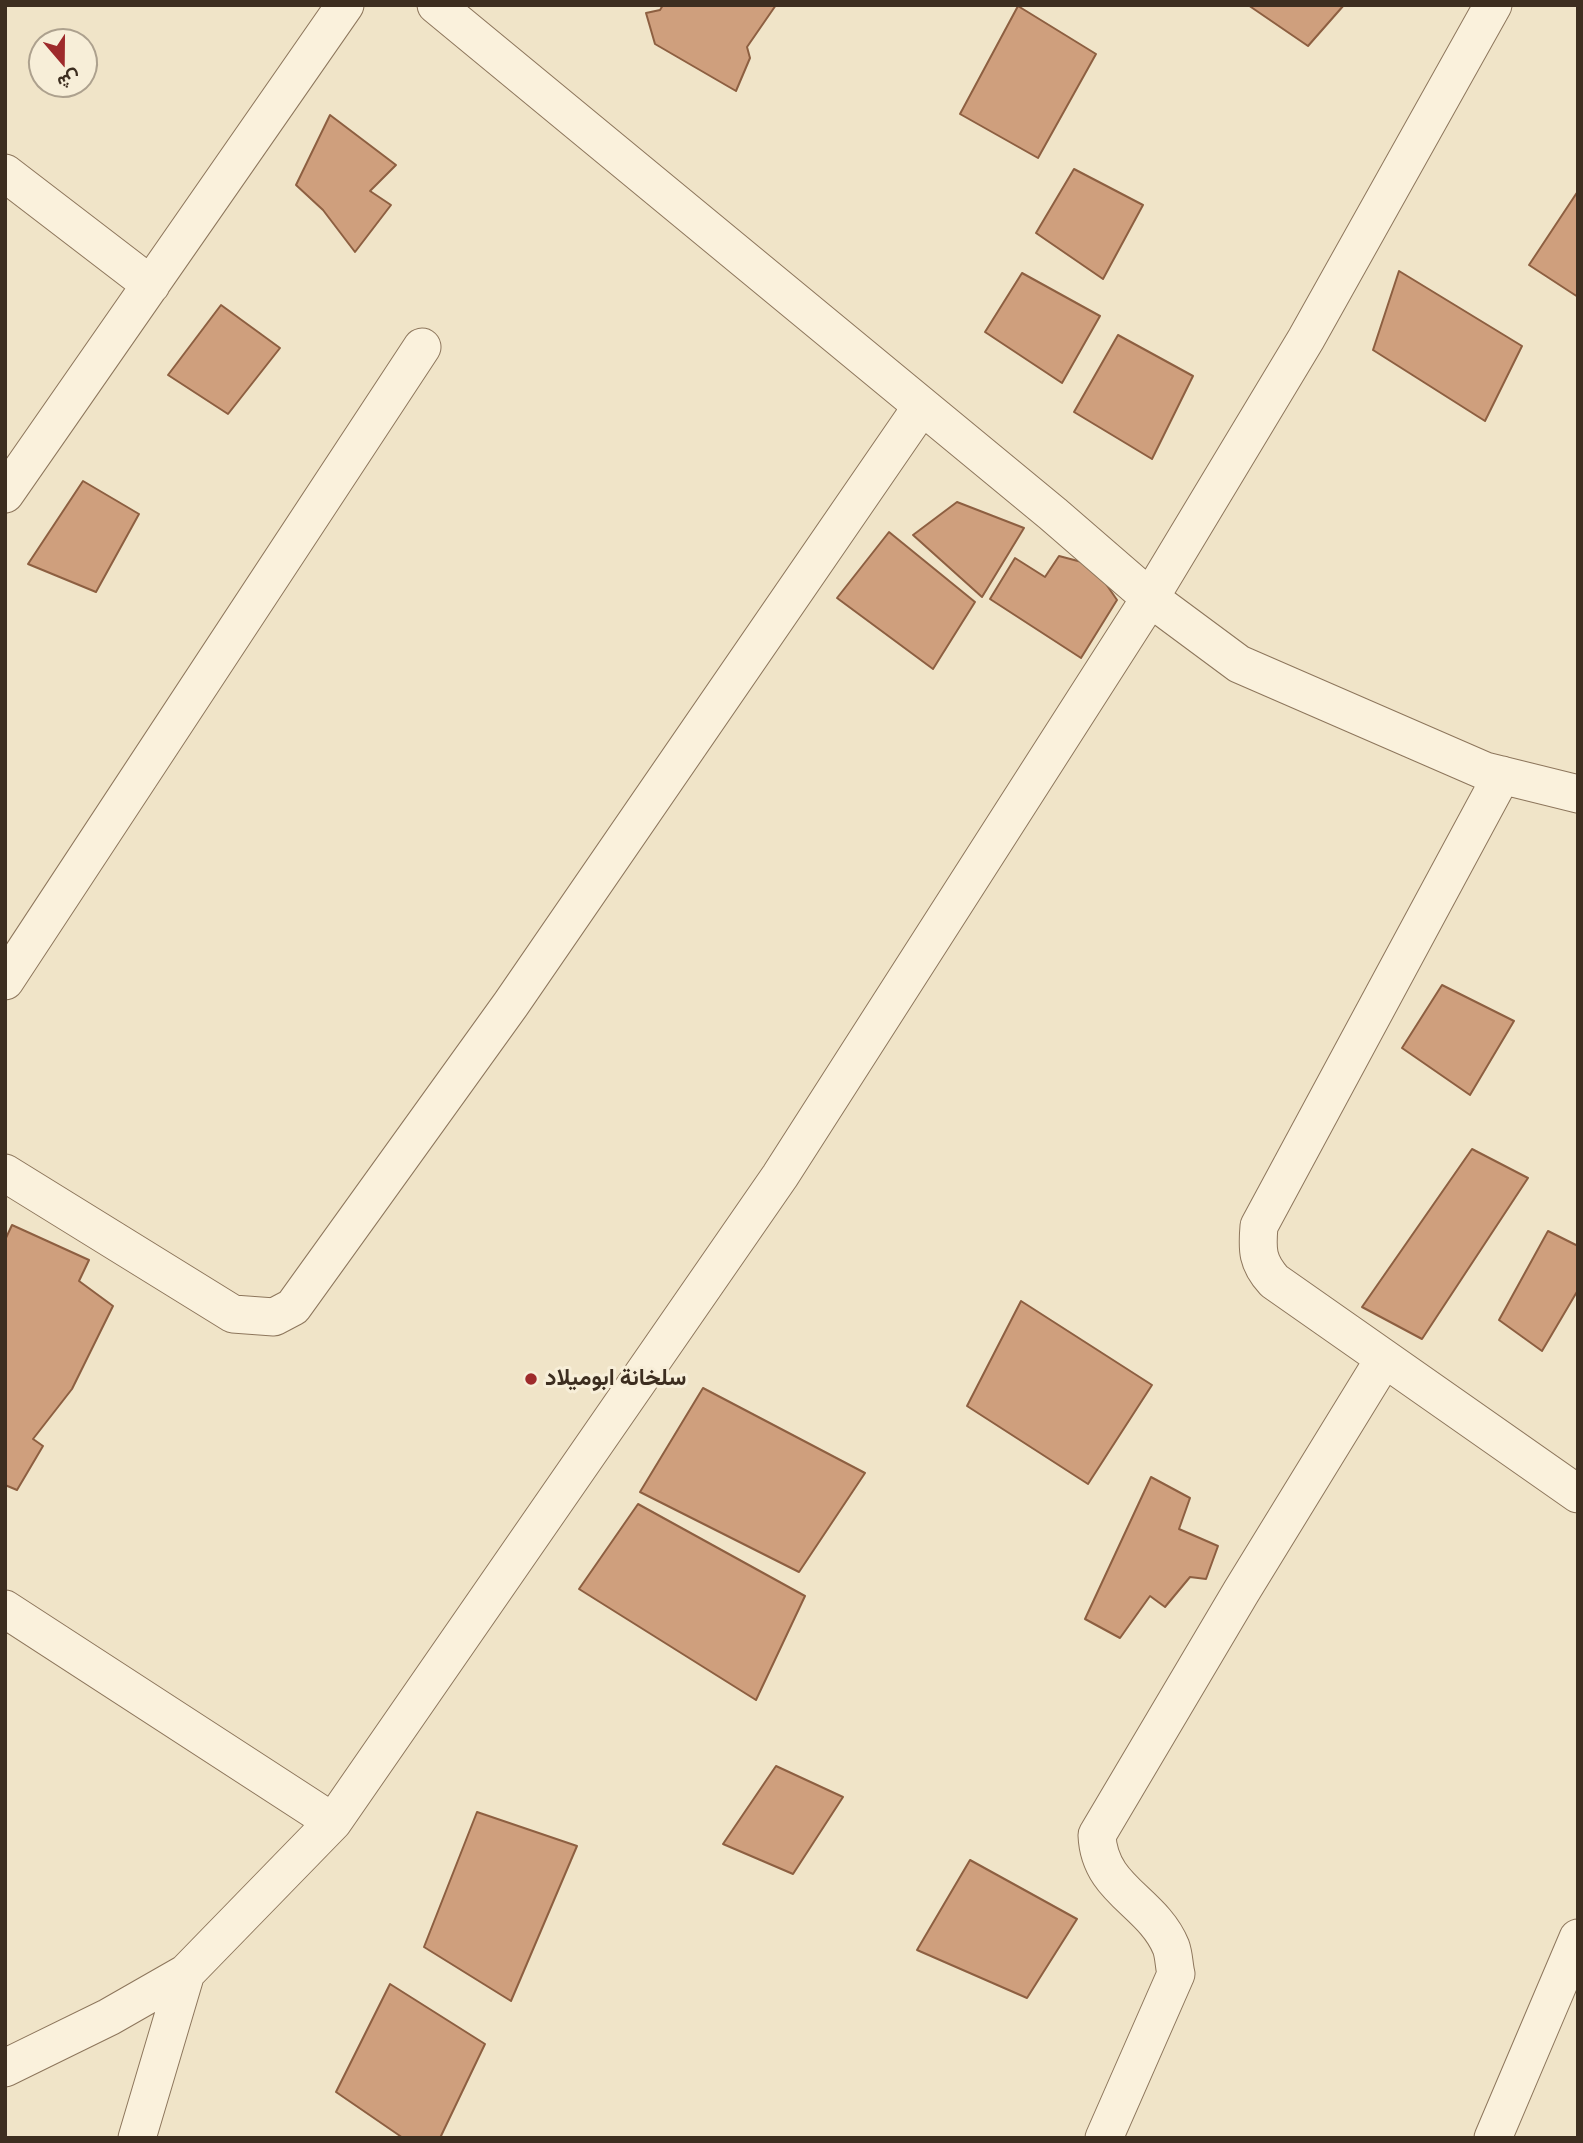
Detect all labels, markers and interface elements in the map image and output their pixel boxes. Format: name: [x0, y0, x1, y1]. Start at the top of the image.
north arrow: [28, 28, 98, 98]
text: ش: [54, 65, 85, 97]
place label: سلخانة ابوميلاد: [545, 1365, 686, 1393]
marker: سلخانة ابوميلاد: [523, 1371, 539, 1387]

